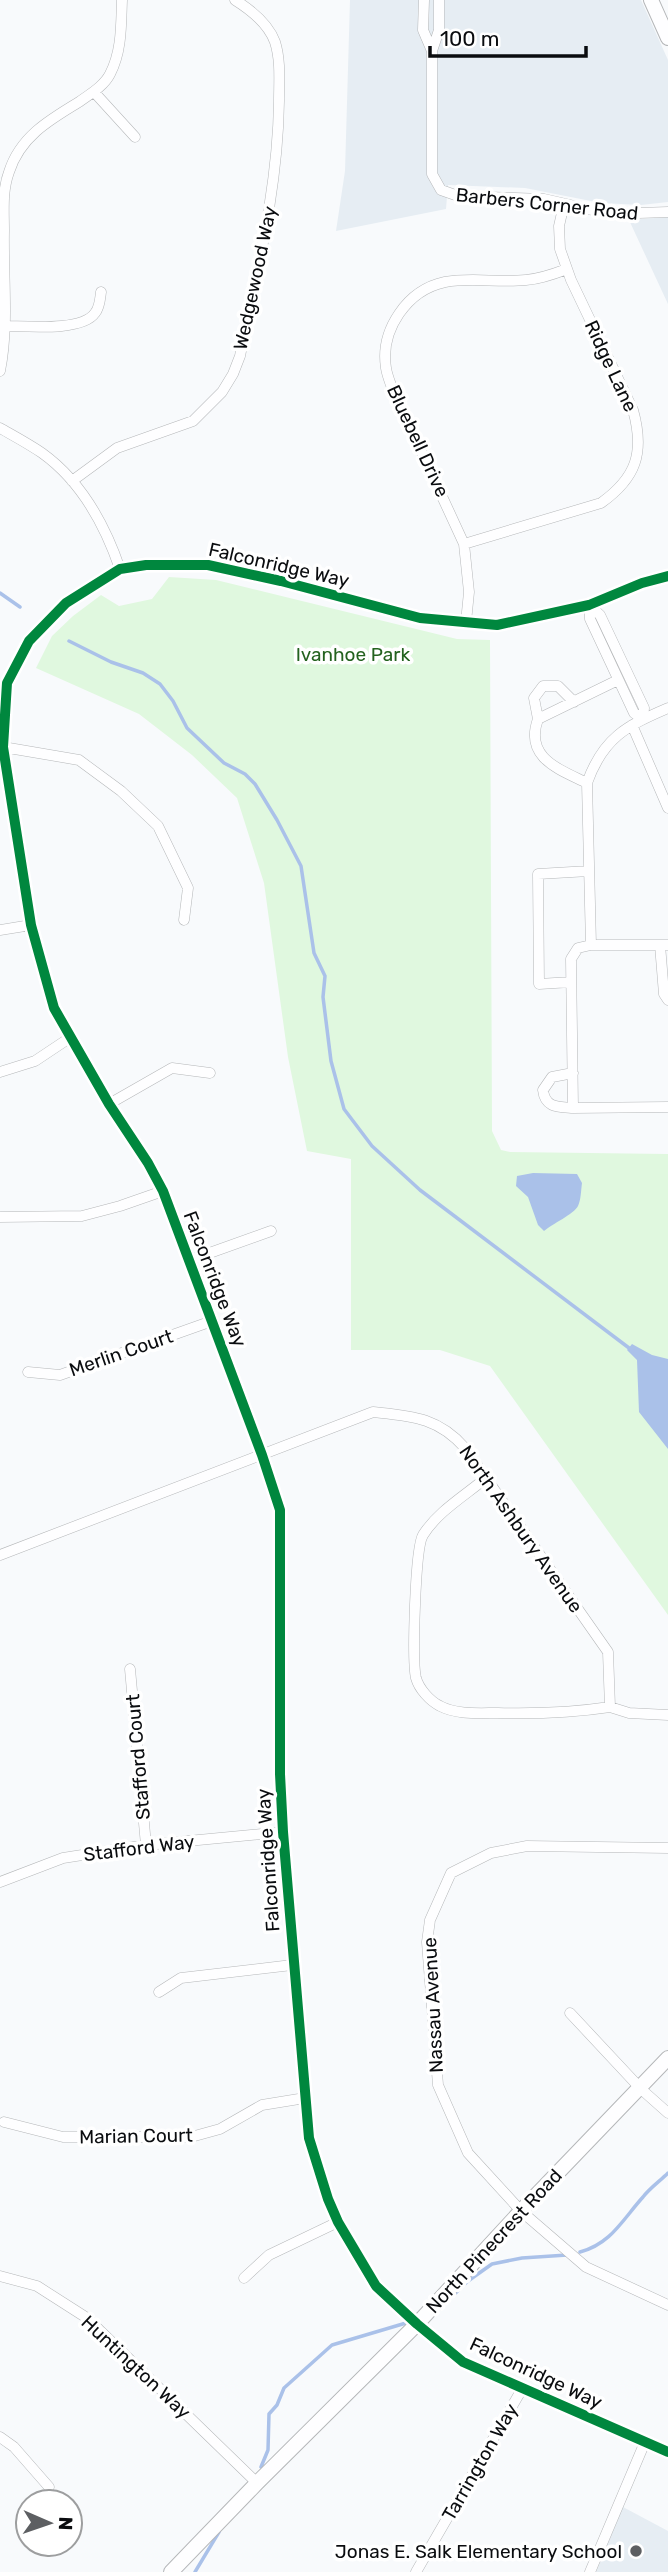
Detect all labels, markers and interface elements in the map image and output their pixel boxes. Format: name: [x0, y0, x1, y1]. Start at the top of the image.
scale bar: [430, 14, 586, 58]
text: 100 m: [440, 26, 499, 51]
street label: Barbers Corner Road: [455, 183, 639, 225]
street label: Wedgewood Way: [229, 204, 281, 352]
street label: Ridge Lane: [580, 317, 642, 415]
street label: Bluebell Drive: [382, 381, 454, 501]
street label: Falconridge Way: [206, 538, 352, 592]
park label: Ivanhoe Park: [296, 643, 411, 666]
street label: Falconridge Way: [179, 1208, 251, 1350]
street label: Merlin Court: [66, 1324, 176, 1381]
street label: North Ashbury Avenue: [454, 1441, 588, 1617]
street label: Stafford Court: [121, 1693, 155, 1821]
street label: Falconridge Way: [252, 1788, 284, 1932]
street label: Stafford Way: [82, 1830, 196, 1866]
street label: Nassau Avenue: [418, 1937, 448, 2073]
street label: Marian Court: [79, 2123, 194, 2148]
street label: North Pinecrest Road: [421, 2164, 567, 2318]
street label: Huntington Way: [77, 2310, 195, 2424]
street label: Falconridge Way: [466, 2332, 606, 2414]
street label: Tarrington Way: [437, 2399, 523, 2525]
north arrow: [14, 2488, 84, 2558]
text: N: [54, 2516, 77, 2531]
place label: Jonas E. Salk Elementary School: [335, 2540, 622, 2563]
marker: Jonas E. Salk Elementary School: [628, 2543, 644, 2559]

